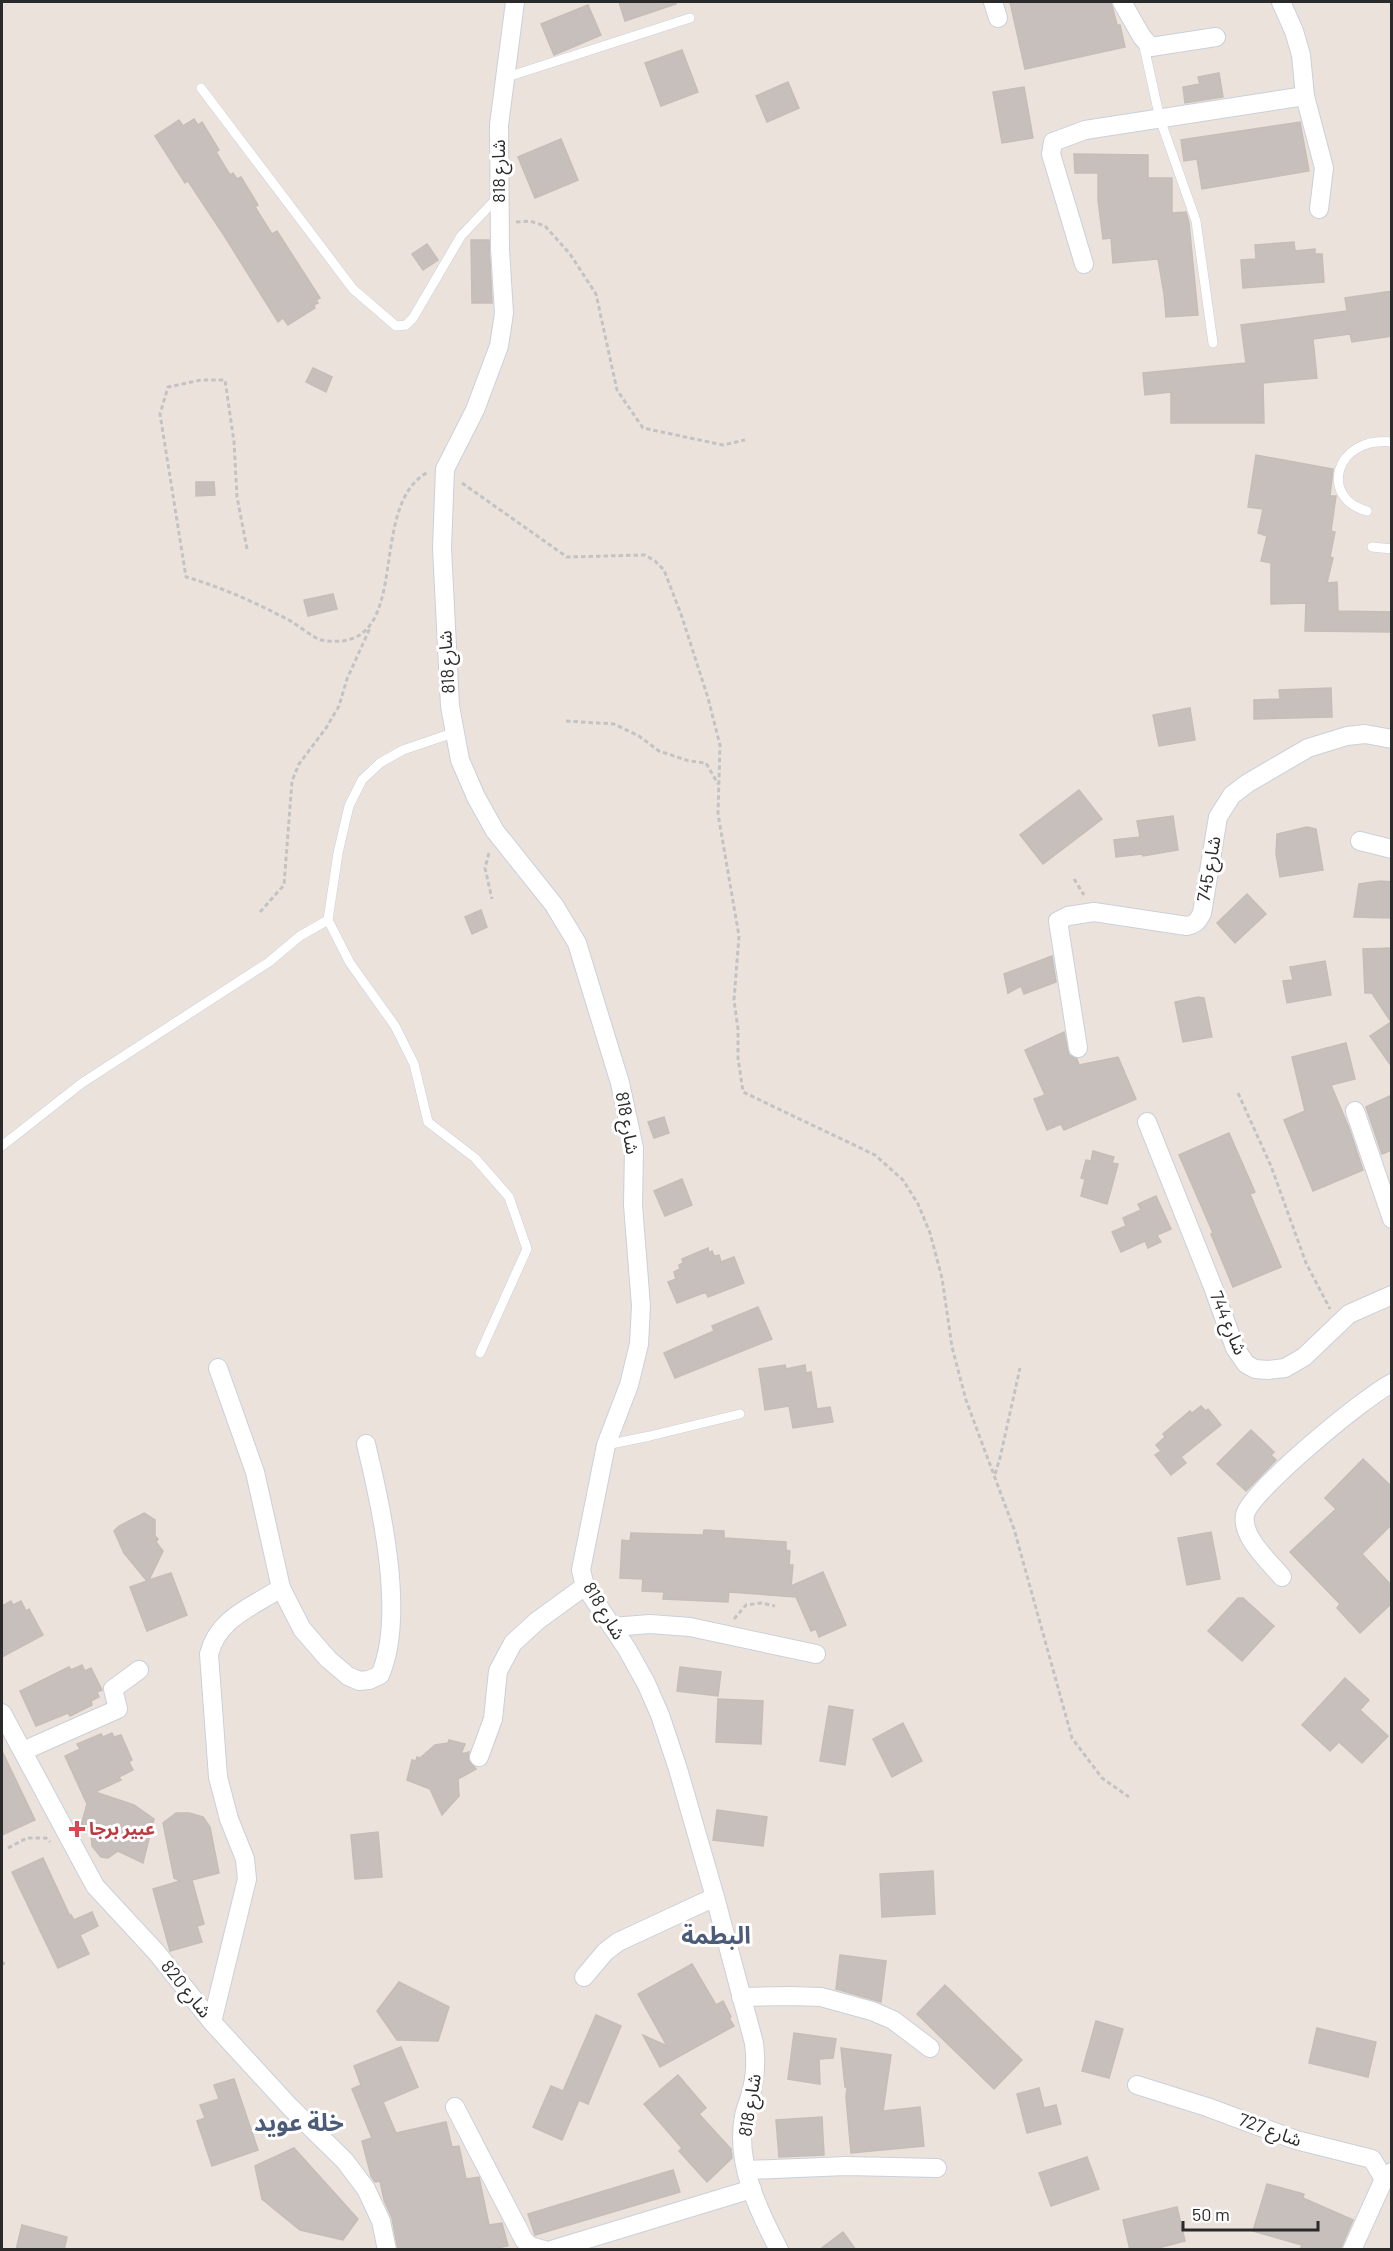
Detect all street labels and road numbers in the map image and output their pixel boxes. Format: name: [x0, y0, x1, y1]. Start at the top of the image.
street label: شارع 818: [487, 139, 513, 203]
street label: شارع 818: [433, 630, 463, 694]
street label: شارع 745: [1191, 834, 1229, 904]
street label: شارع 818: [608, 1090, 644, 1157]
street label: شارع 744: [1202, 1287, 1252, 1359]
street label: شارع 818: [576, 1578, 631, 1645]
street label: شارع 820: [154, 1955, 217, 2024]
street label: شارع 818: [733, 2072, 769, 2138]
street label: شارع 727: [1234, 2108, 1305, 2154]

